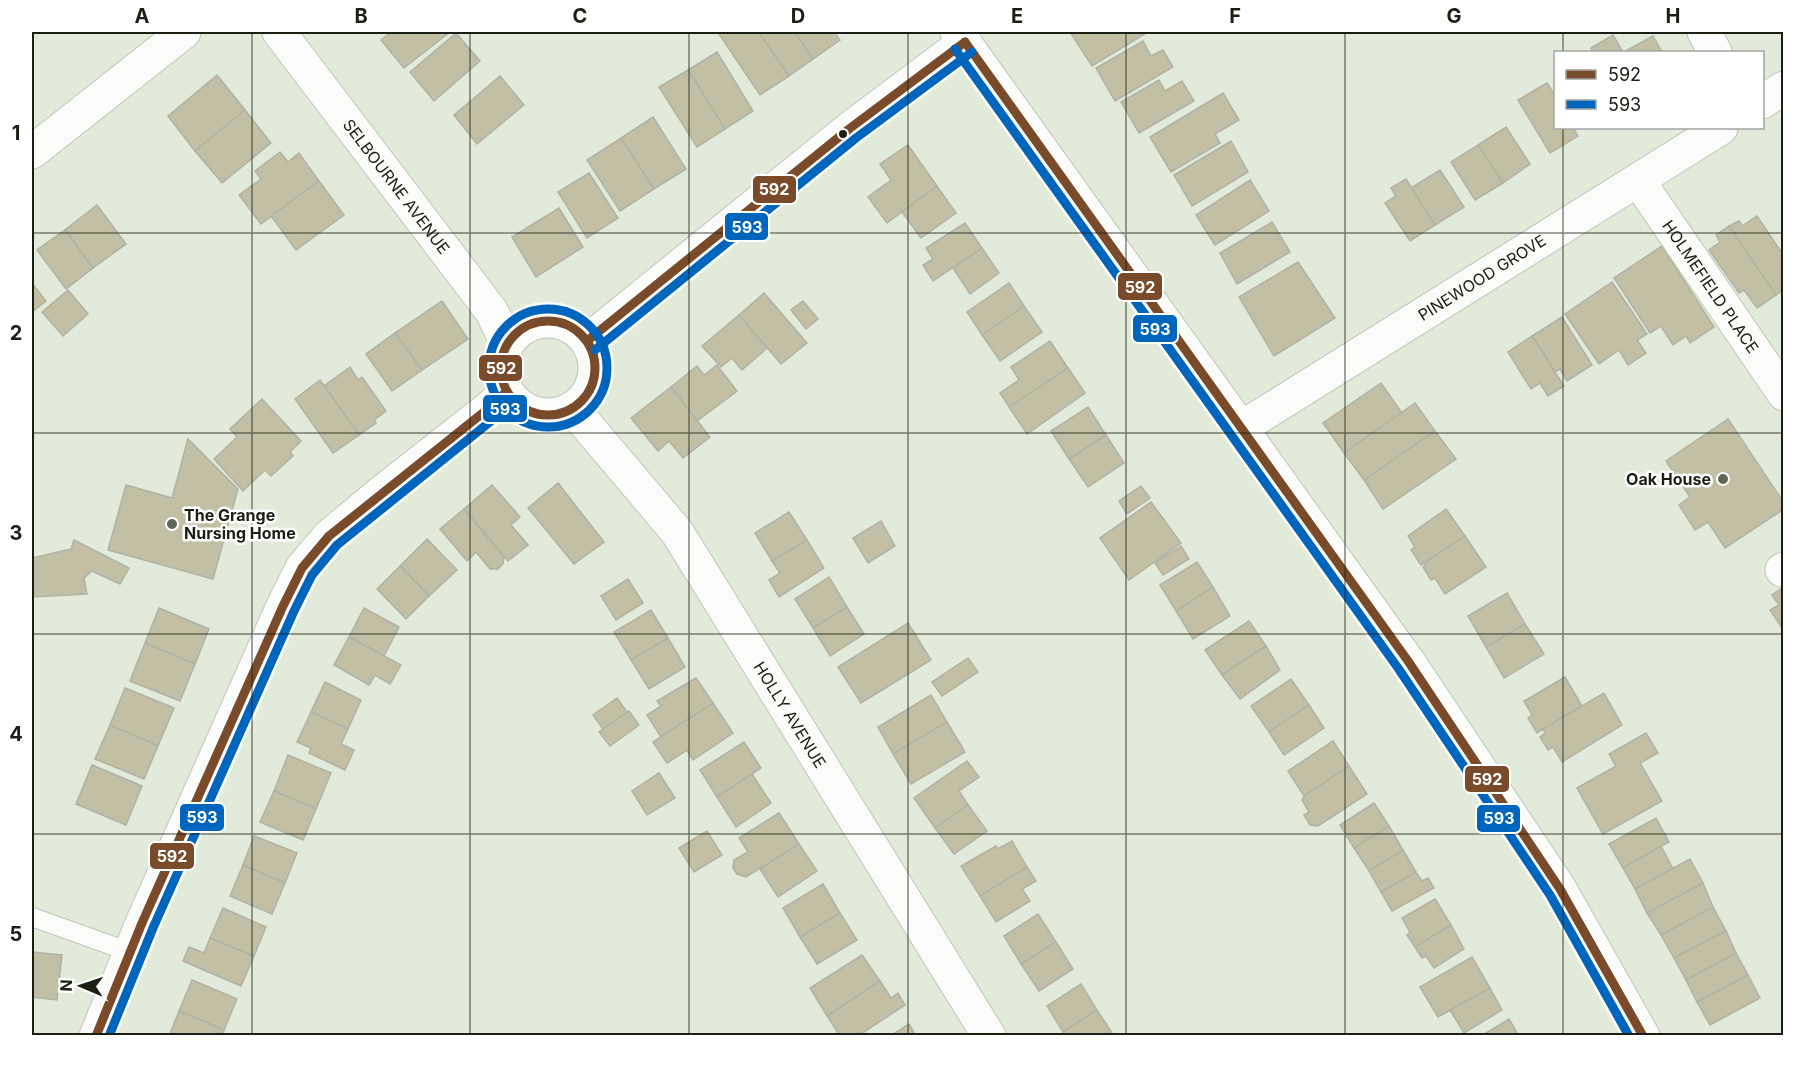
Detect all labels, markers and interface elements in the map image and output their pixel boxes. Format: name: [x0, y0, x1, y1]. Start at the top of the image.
text: A: [135, 4, 150, 28]
text: B: [354, 4, 368, 28]
text: C: [573, 4, 587, 28]
text: D: [791, 4, 805, 28]
text: E: [1011, 4, 1023, 28]
text: F: [1229, 4, 1241, 28]
text: G: [1446, 4, 1462, 28]
text: H: [1666, 4, 1680, 28]
legend: [1554, 51, 1764, 129]
text: 592: [1608, 64, 1641, 85]
text: 593: [1608, 94, 1641, 115]
street label: SELBOURNE AVENUE: [339, 115, 454, 258]
text: 1: [12, 121, 20, 145]
unlabelled marker: [837, 128, 849, 140]
line badge: 592: [752, 175, 797, 204]
text: 592: [759, 179, 789, 199]
line badge: 593: [724, 212, 769, 241]
street label: HOLMEFIELD PLACE: [1658, 216, 1763, 357]
text: 593: [732, 217, 762, 237]
street label: PINEWOOD GROVE: [1414, 230, 1549, 325]
line badge: 592: [1117, 272, 1163, 301]
text: 592: [1125, 277, 1155, 297]
line badge: 593: [1132, 314, 1178, 343]
text: 593: [1140, 319, 1170, 339]
text: 2: [10, 321, 22, 345]
line badge: 592: [478, 354, 523, 382]
text: 592: [486, 358, 516, 378]
line badge: 593: [482, 394, 528, 423]
text: 593: [490, 399, 520, 419]
place label: Oak House: [1626, 469, 1711, 489]
marker: Oak House: [1716, 472, 1730, 486]
place label: The Grange Nursing Home: [184, 505, 296, 543]
marker: The Grange Nursing Home: [165, 517, 179, 531]
text: 3: [10, 521, 22, 545]
street label: HOLLY AVENUE: [750, 658, 831, 772]
text: 4: [9, 722, 23, 746]
line badge: 592: [1464, 765, 1510, 793]
text: 592: [1472, 769, 1502, 789]
line badge: 593: [179, 803, 225, 832]
line badge: 593: [1476, 804, 1521, 833]
text: 593: [187, 807, 217, 827]
text: 593: [1484, 808, 1514, 828]
line badge: 592: [149, 842, 195, 870]
text: 592: [157, 846, 187, 866]
text: 5: [10, 922, 22, 946]
north arrow: [51, 956, 111, 1016]
text: N: [56, 979, 76, 992]

